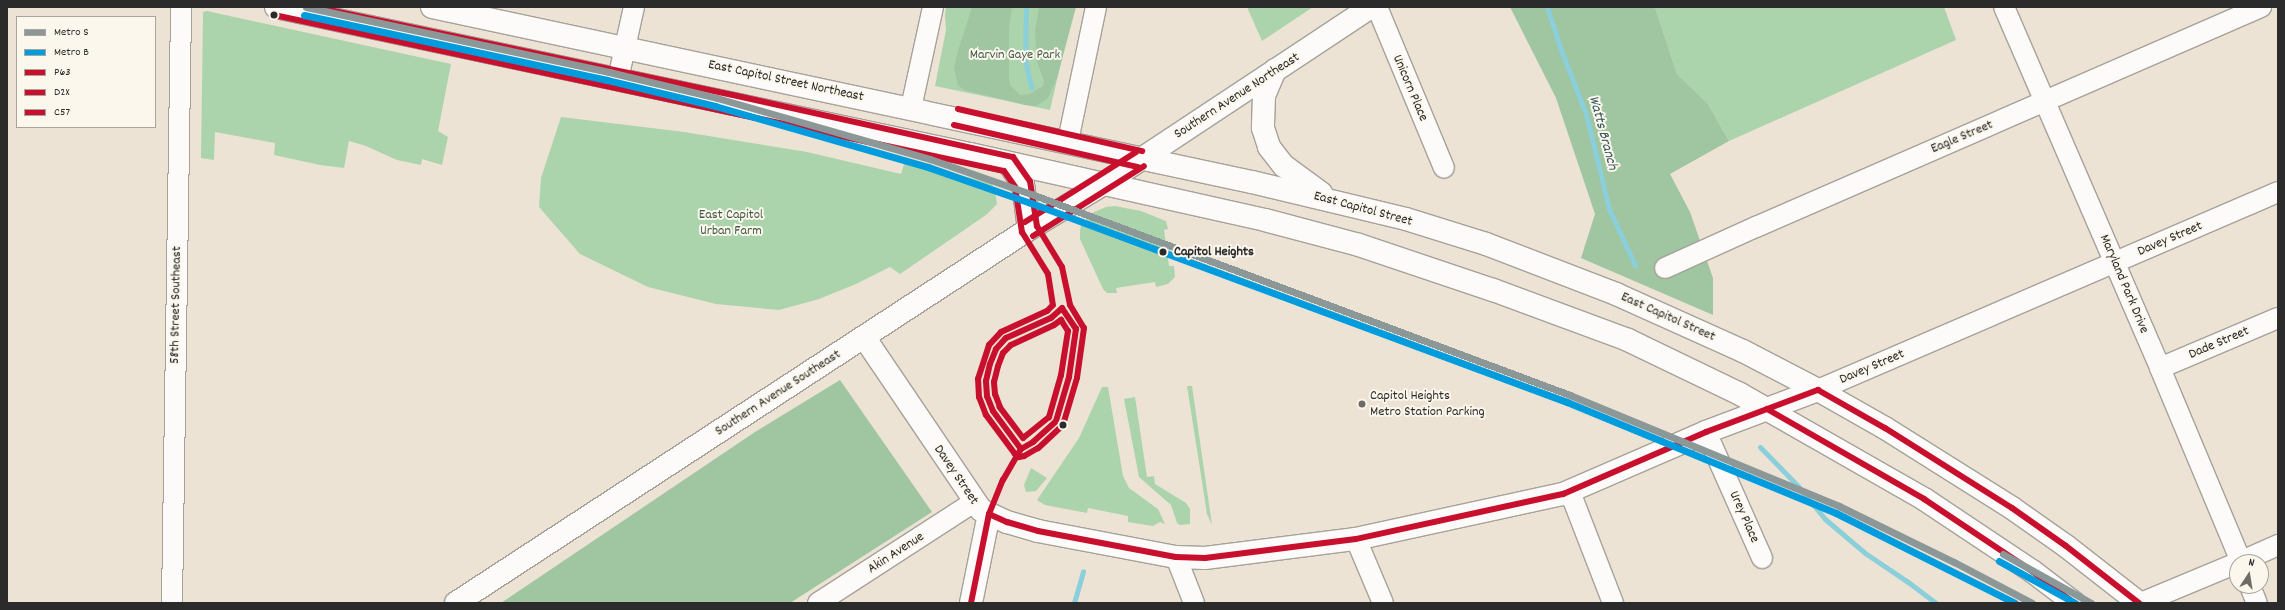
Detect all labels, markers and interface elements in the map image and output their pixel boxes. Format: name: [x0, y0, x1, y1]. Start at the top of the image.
unlabelled marker: [269, 10, 279, 20]
legend: [16, 16, 156, 128]
text: Metro S: [54, 24, 89, 41]
text: Metro B: [54, 44, 89, 61]
park label: Marvin Gaye Park: [970, 47, 1060, 63]
street label: Southern Avenue Northeast: [1171, 49, 1303, 143]
street label: Unicorn Place: [1388, 52, 1432, 124]
street label: East Capitol Street Northeast: [707, 56, 865, 106]
text: P63: [54, 64, 71, 81]
text: D2X: [54, 84, 70, 101]
water label: Watts Branch: [1583, 94, 1621, 172]
text: C57: [54, 104, 70, 121]
street label: Eagle Street: [1928, 116, 1996, 158]
street label: East Capitol Street: [1312, 188, 1414, 230]
park label: East Capitol Urban Farm: [699, 207, 763, 240]
street label: Davey Street: [2135, 218, 2205, 260]
street label: Maryland Park Drive: [2096, 232, 2152, 336]
place label: Capitol Heights: [1174, 244, 1254, 260]
marker: Capitol Heights: [1156, 245, 1170, 259]
street label: 58th Street Southeast: [167, 246, 185, 364]
street label: East Capitol Street: [1618, 289, 1718, 345]
street label: Dade Street: [2186, 323, 2252, 363]
street label: Southern Avenue Southeast: [712, 346, 844, 440]
street label: Davey Street: [1837, 346, 1907, 388]
place label: Capitol Heights Metro Station Parking: [1370, 388, 1485, 420]
marker: Capitol Heights Metro Station Parking: [1357, 399, 1367, 409]
unlabelled marker: [1058, 420, 1068, 430]
street label: Davey Street: [930, 442, 982, 508]
street label: Urey Place: [1725, 488, 1763, 546]
street label: Akin Avenue: [865, 529, 927, 577]
north arrow: [2229, 554, 2269, 594]
text: N: [2247, 555, 2256, 572]

